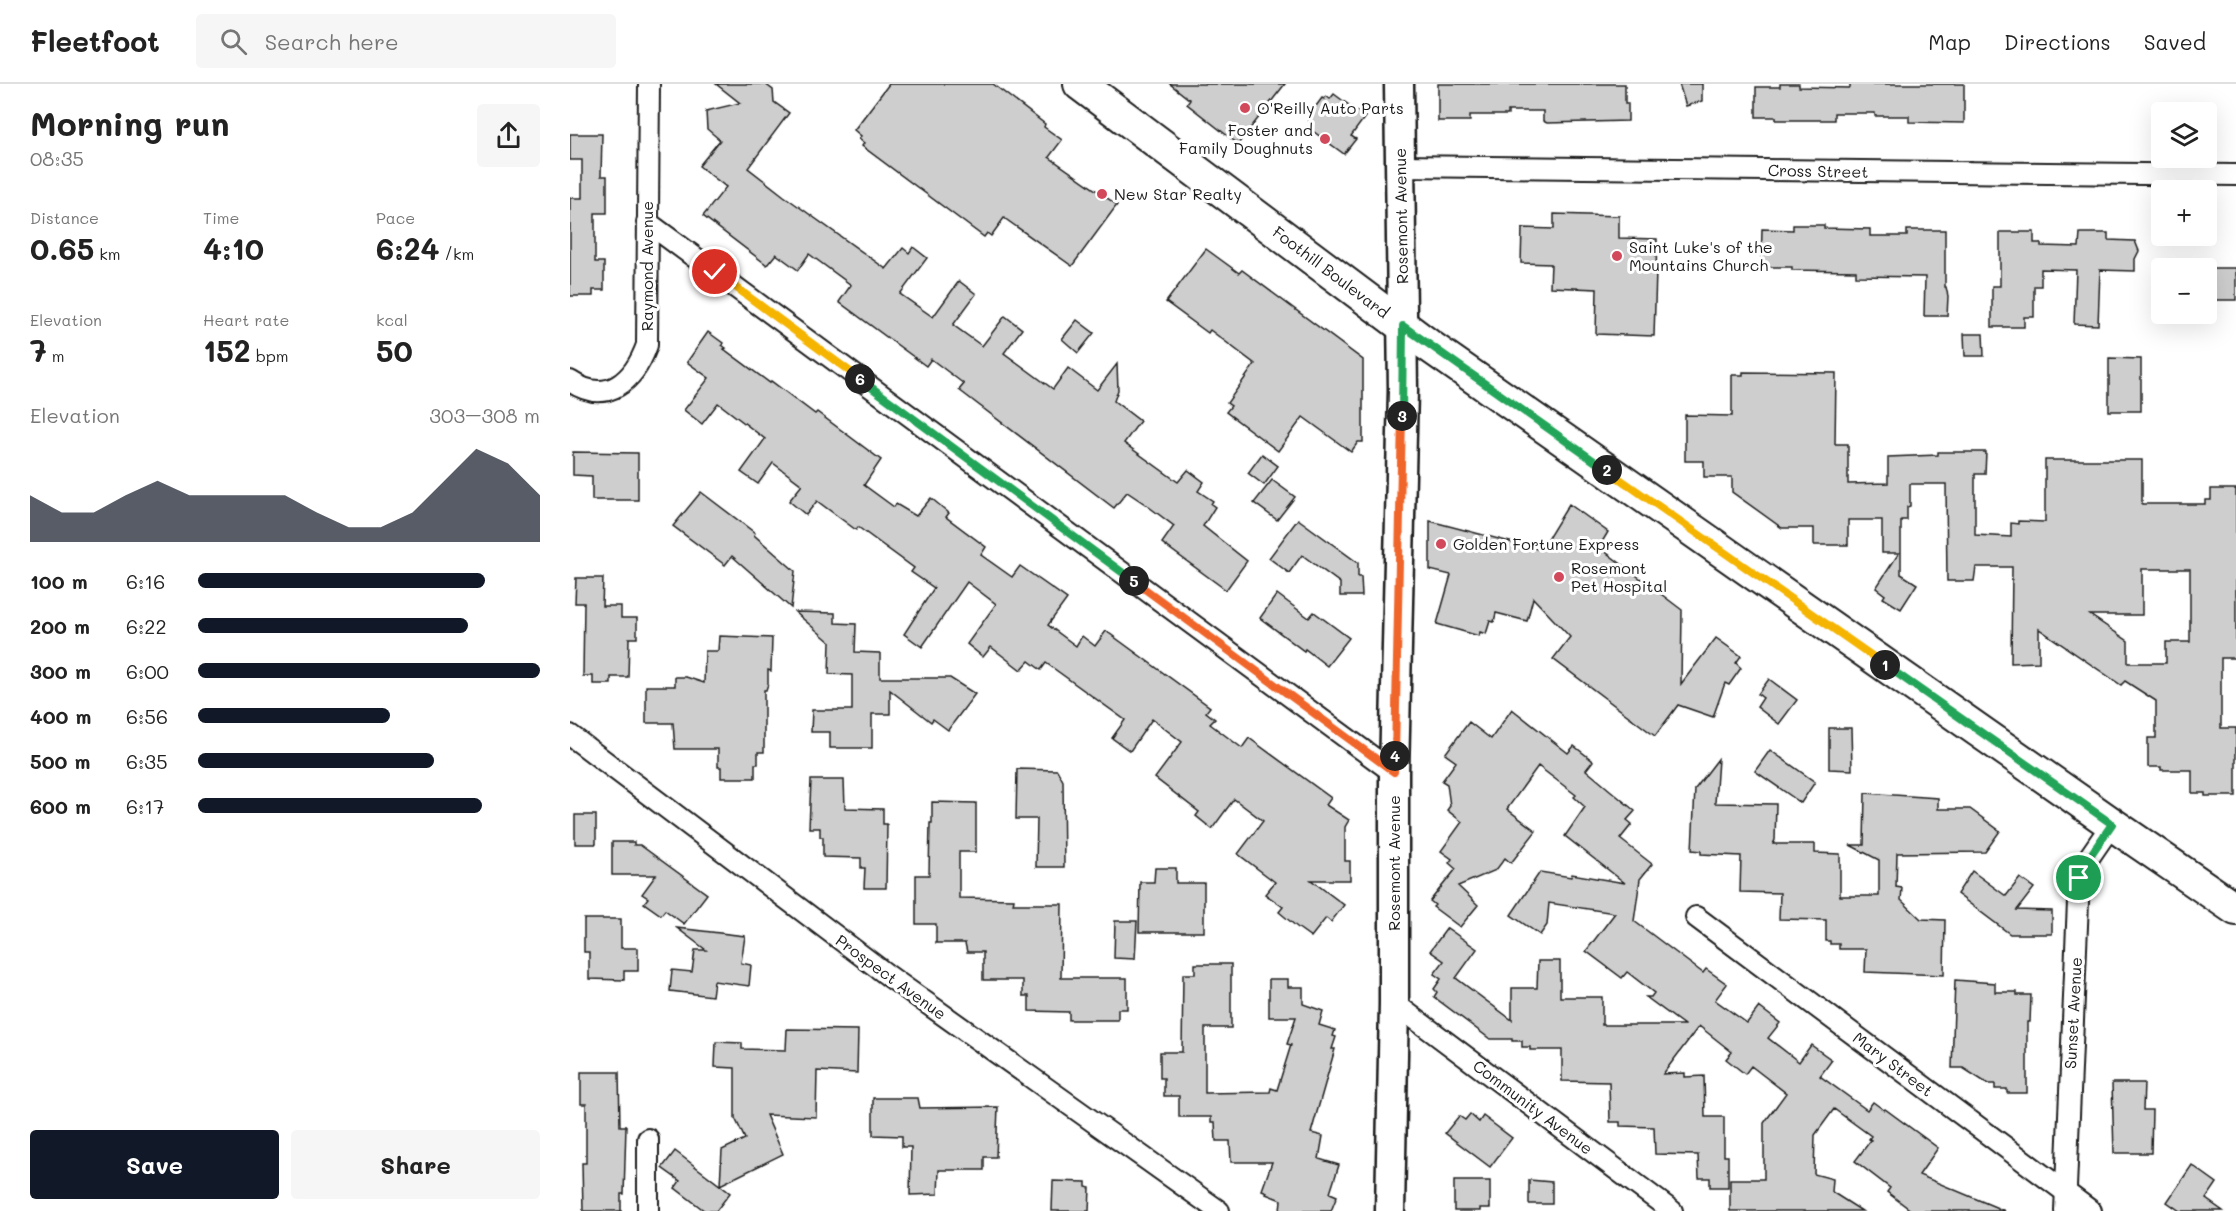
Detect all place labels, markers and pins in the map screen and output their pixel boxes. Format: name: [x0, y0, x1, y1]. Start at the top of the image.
place label: O'Reilly Auto Parts: [1257, 97, 1404, 118]
marker: O'Reilly Auto Parts: [1238, 101, 1252, 115]
place label: Foster and Family Doughnuts: [1179, 119, 1313, 158]
marker: Foster and Family Doughnuts: [1318, 132, 1332, 146]
place label: New Star Realty: [1114, 183, 1242, 204]
marker: New Star Realty: [1095, 187, 1109, 201]
place label: Saint Luke's of the Mountains Church: [1629, 236, 1773, 275]
pin: [689, 246, 740, 297]
marker: Saint Luke's of the Mountains Church: [1610, 249, 1624, 263]
pin: 6: [845, 364, 875, 394]
pin: 3: [1387, 401, 1417, 431]
pin: 2: [1592, 455, 1622, 485]
place label: Golden Fortune Express: [1453, 533, 1639, 554]
marker: Golden Fortune Express: [1434, 537, 1448, 551]
place label: Rosemont Pet Hospital: [1571, 557, 1667, 596]
pin: 5: [1119, 566, 1149, 596]
marker: Rosemont Pet Hospital: [1552, 570, 1566, 584]
pin: 1: [1870, 650, 1900, 680]
pin: 4: [1380, 741, 1410, 771]
pin: [2053, 852, 2104, 903]

